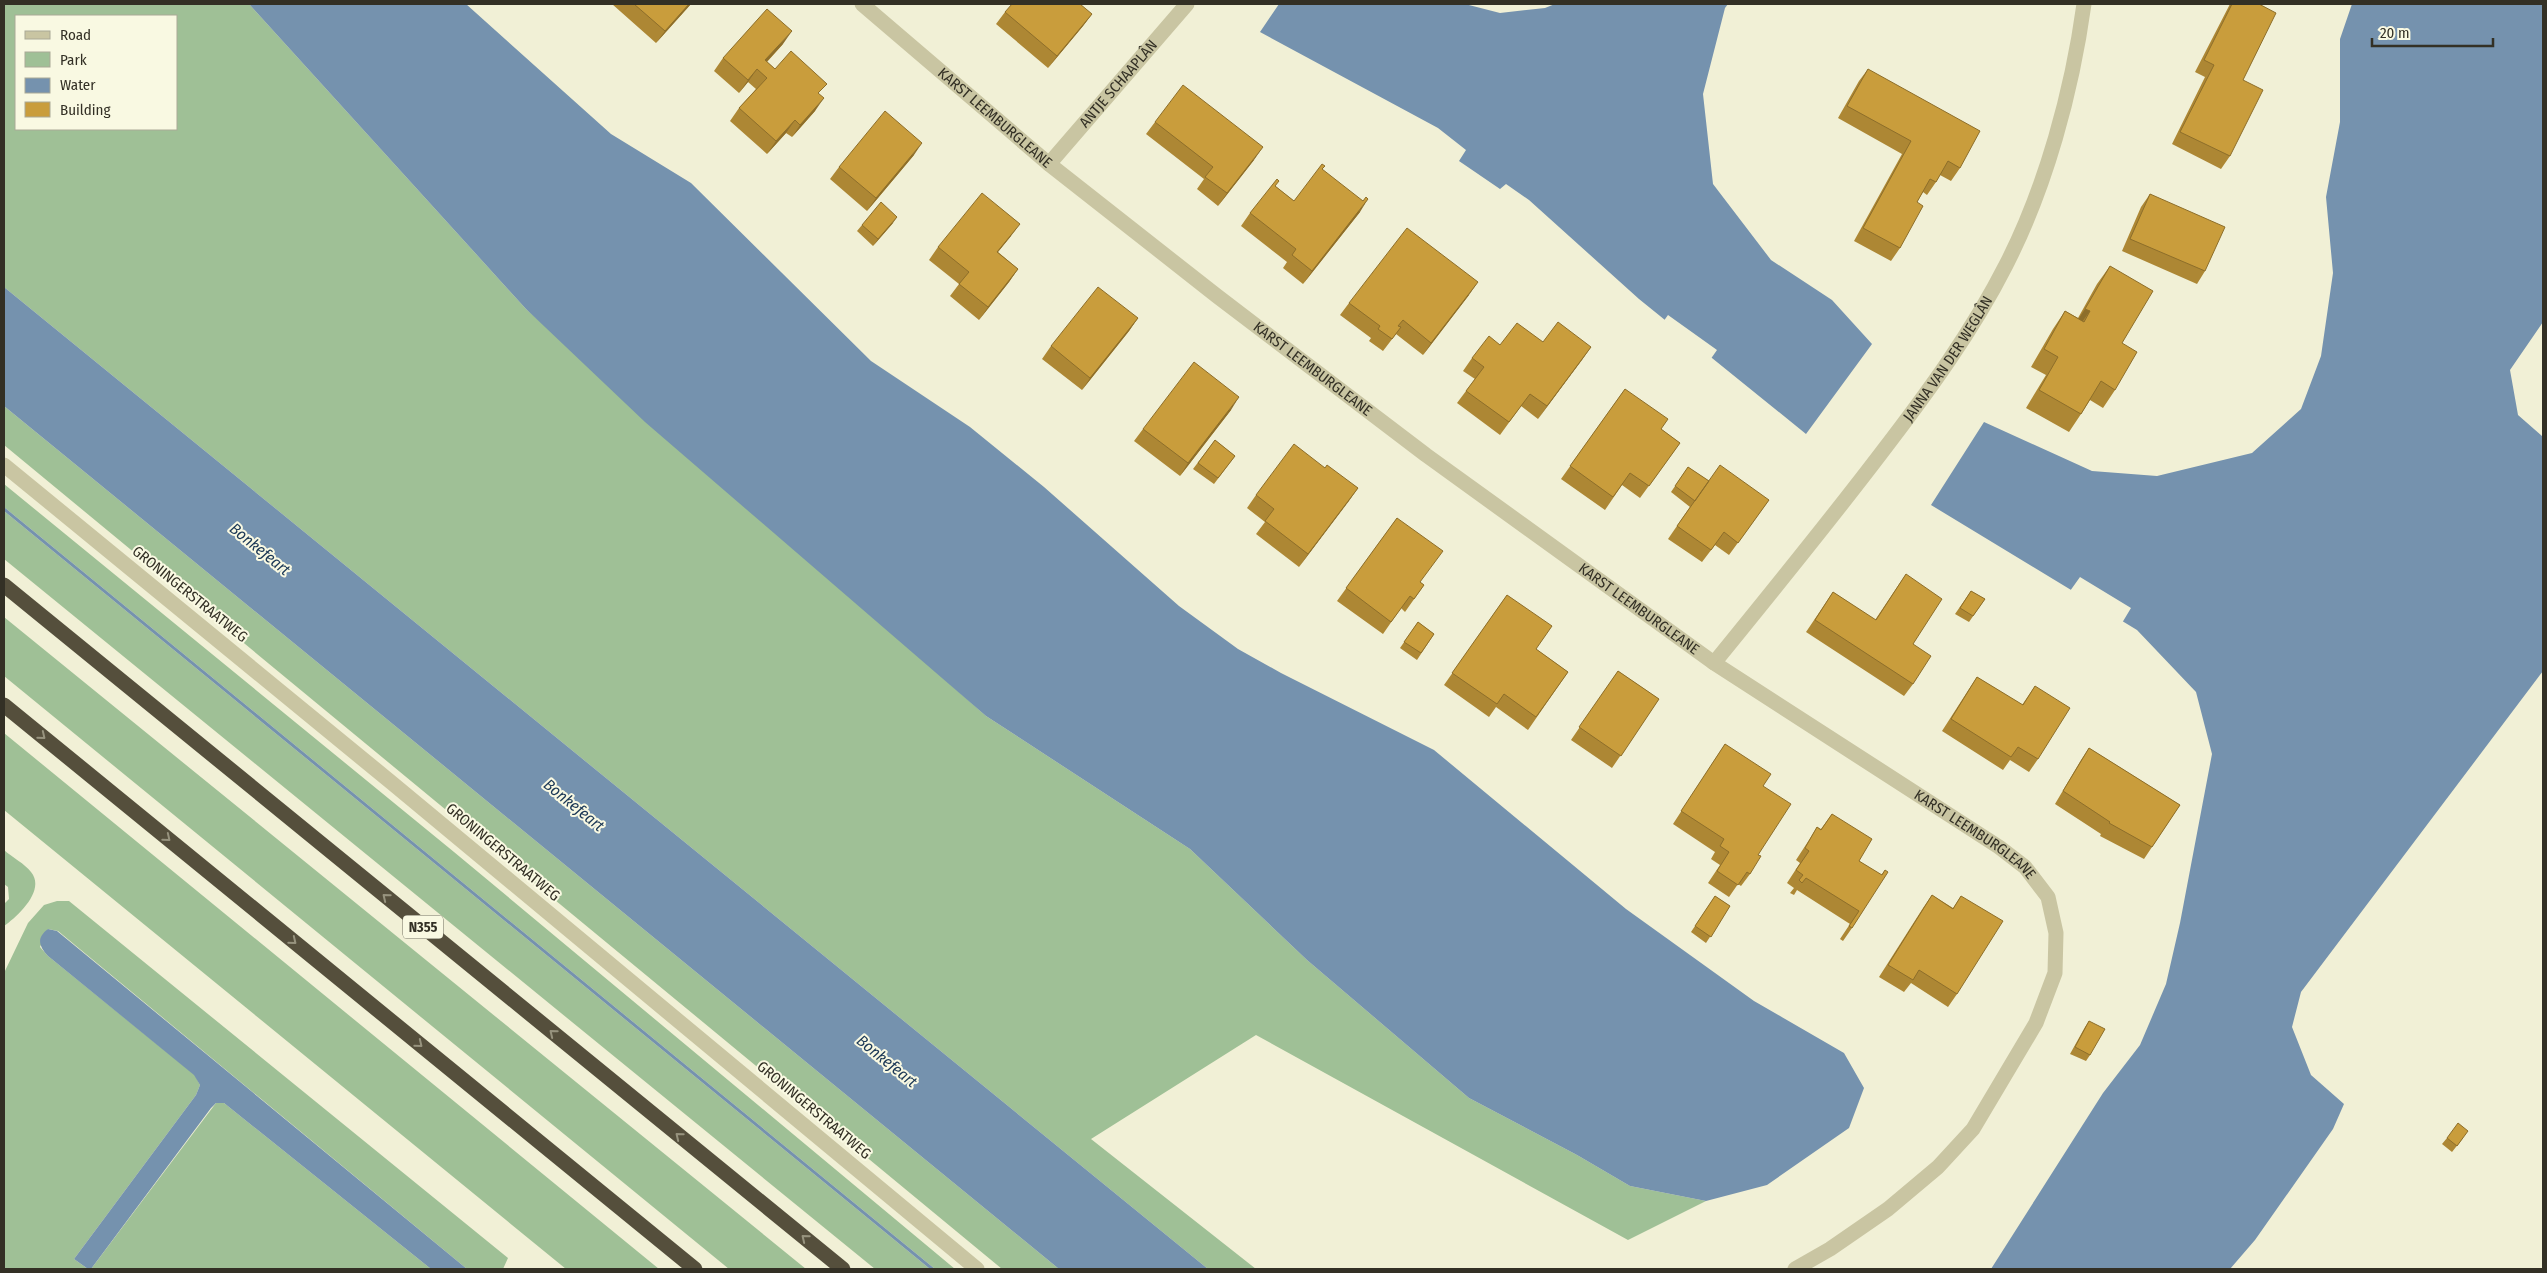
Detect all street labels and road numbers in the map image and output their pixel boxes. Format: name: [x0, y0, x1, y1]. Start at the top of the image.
street label: ANTJE SCHAAPLÂN: [1076, 36, 1161, 131]
street label: KARST LEEMBURGLEANE: [934, 64, 1056, 172]
street label: JANNA VAN DER WEGLÂN: [1899, 293, 1996, 425]
street label: KARST LEEMBURGLEANE: [1250, 318, 1376, 420]
street label: GRONINGERSTRAATWEG: [129, 542, 251, 646]
street label: KARST LEEMBURGLEANE: [1575, 559, 1703, 658]
street label: KARST LEEMBURGLEANE: [1911, 786, 2040, 882]
street label: GRONINGERSTRAATWEG: [443, 799, 563, 905]
road number: N355: [403, 916, 443, 939]
street label: GRONINGERSTRAATWEG: [754, 1057, 874, 1163]

